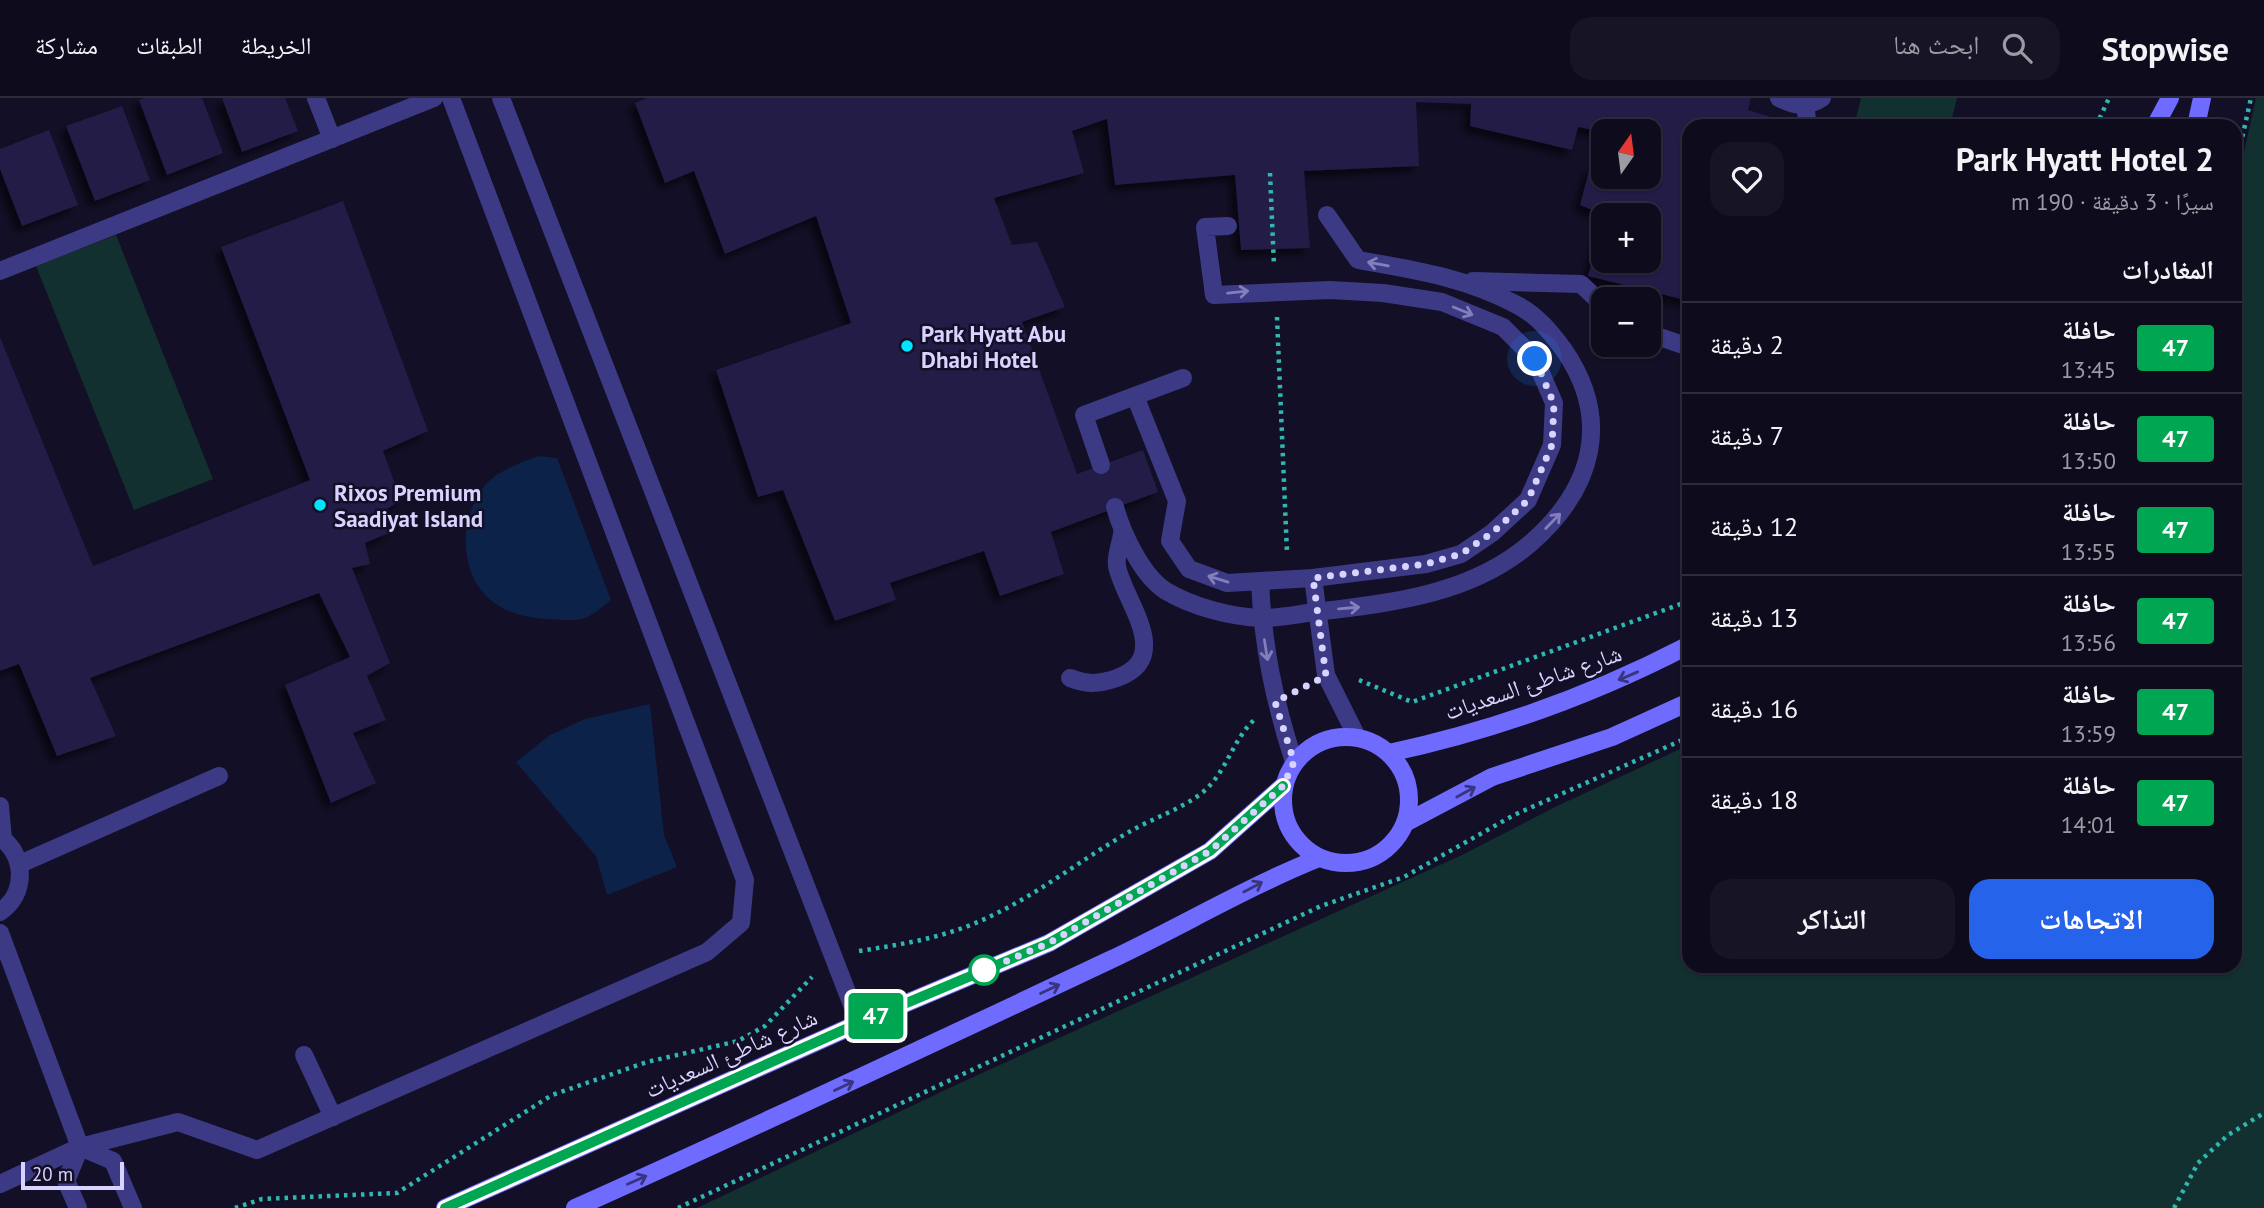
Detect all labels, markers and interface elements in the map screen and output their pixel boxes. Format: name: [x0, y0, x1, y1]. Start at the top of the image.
search box: [1570, 17, 2060, 80]
text: Stopwise: [2102, 27, 2229, 70]
text: ابحث هنا: [1893, 28, 1980, 61]
icon: search: [1998, 29, 2036, 67]
text: مشاركة: [35, 30, 98, 61]
text: الطبقات: [136, 30, 203, 61]
text: الخريطة: [241, 30, 311, 61]
north arrow: [1591, 119, 1661, 189]
map controls: [1591, 119, 1661, 357]
text: Park Hyatt Hotel 2: [1956, 137, 2214, 180]
button: heart: [1710, 142, 1784, 216]
text: سيرًا · 3 دقيقة · 190 m: [2011, 187, 2214, 216]
button: +: [1591, 203, 1661, 273]
text: المغادرات: [2122, 253, 2214, 286]
one-way arrow: [1367, 256, 1390, 270]
one-way arrow: [1226, 285, 1249, 298]
button: −: [1591, 287, 1661, 357]
one-way arrow: [1452, 305, 1474, 318]
text: حافلة: [2062, 313, 2116, 346]
place label: Park Hyatt Abu Dhabi Hotel: [921, 319, 1066, 374]
text: 2 دقيقة: [1710, 328, 1784, 361]
text: 47: [2162, 332, 2189, 363]
marker: Park Hyatt Abu Dhabi Hotel: [899, 338, 915, 354]
your location: [1517, 341, 1552, 376]
text: 13:45: [2061, 355, 2116, 384]
text: حافلة: [2062, 404, 2116, 437]
text: 7 دقيقة: [1710, 419, 1784, 452]
text: 47: [2162, 423, 2189, 454]
text: 13:50: [2061, 446, 2116, 475]
place label: Rixos Premium Saadiyat Island: [334, 478, 483, 533]
text: حافلة: [2062, 495, 2116, 528]
marker: Rixos Premium Saadiyat Island: [312, 497, 328, 513]
text: 12 دقيقة: [1710, 510, 1798, 543]
one-way arrow: [1544, 512, 1561, 529]
text: 47: [2162, 514, 2189, 545]
text: 13:55: [2061, 537, 2116, 566]
one-way arrow: [1208, 572, 1230, 584]
text: حافلة: [2062, 586, 2116, 619]
text: 13 دقيقة: [1710, 601, 1798, 634]
one-way arrow: [1337, 602, 1360, 615]
text: 47: [2162, 605, 2189, 636]
text: 13:56: [2061, 628, 2116, 657]
one-way arrow: [1259, 638, 1272, 660]
street label: شارع شاطئ السعديات: [1441, 638, 1626, 727]
one-way arrow: [1618, 670, 1639, 683]
text: حافلة: [2062, 677, 2116, 710]
text: 16 دقيقة: [1710, 692, 1798, 725]
text: 47: [2162, 696, 2189, 727]
text: 13:59: [2061, 719, 2116, 748]
text: حافلة: [2062, 768, 2116, 801]
text: 18 دقيقة: [1710, 783, 1798, 816]
one-way arrow: [1455, 785, 1476, 798]
text: 47: [2162, 787, 2189, 818]
text: 14:01: [2061, 810, 2116, 839]
button: التذاكر: [1710, 879, 1955, 959]
button: الاتجاهات: [1969, 879, 2214, 959]
one-way arrow: [1242, 880, 1263, 893]
unlabelled marker: [969, 955, 999, 985]
one-way arrow: [1039, 981, 1060, 995]
line badge: 47: [844, 993, 908, 1039]
text: 47: [862, 1000, 890, 1031]
street label: شارع شاطئ السعديات: [640, 1002, 822, 1105]
one-way arrow: [833, 1078, 854, 1092]
scale bar: [21, 1159, 124, 1191]
text: 20 m: [32, 1162, 73, 1186]
one-way arrow: [626, 1173, 647, 1186]

